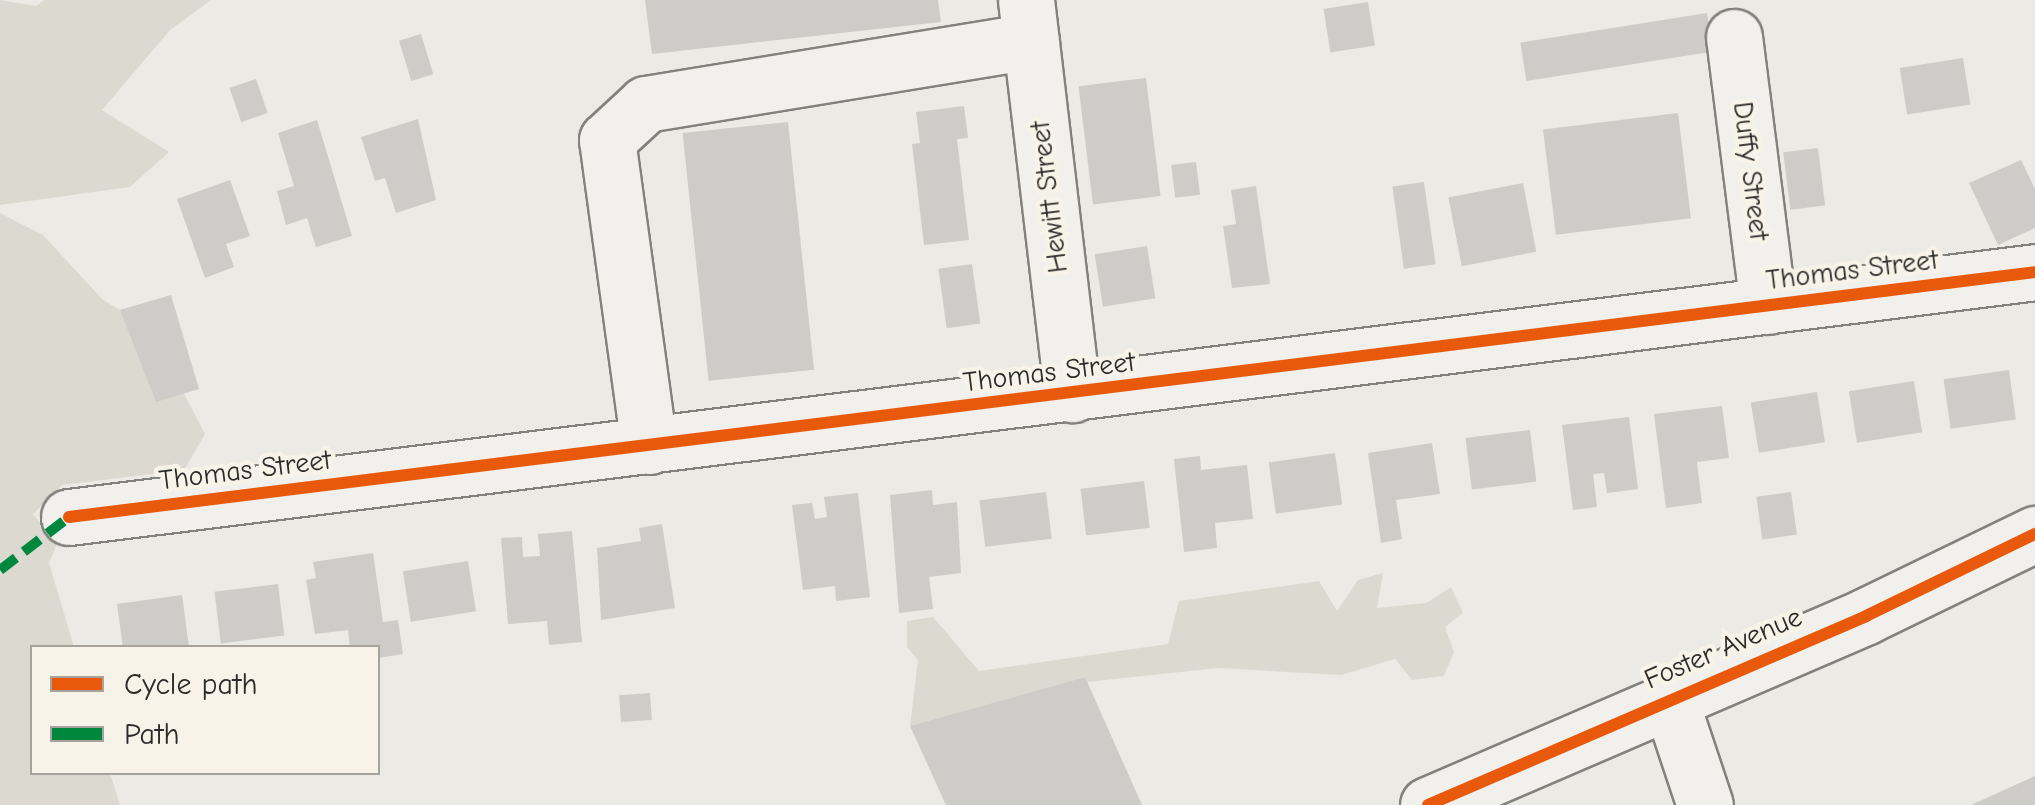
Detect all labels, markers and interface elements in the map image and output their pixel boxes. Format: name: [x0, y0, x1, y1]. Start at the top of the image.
street label: Duffy Street: [1726, 100, 1776, 242]
street label: Hewitt Street: [1023, 119, 1075, 275]
street label: Thomas Street: [1764, 243, 1940, 297]
street label: Thomas Street: [961, 345, 1137, 399]
street label: Thomas Street: [157, 443, 333, 497]
street label: Foster Avenue: [1639, 600, 1807, 696]
legend: [30, 645, 380, 775]
text: Cycle path: [124, 667, 258, 702]
text: Path: [124, 717, 180, 752]

